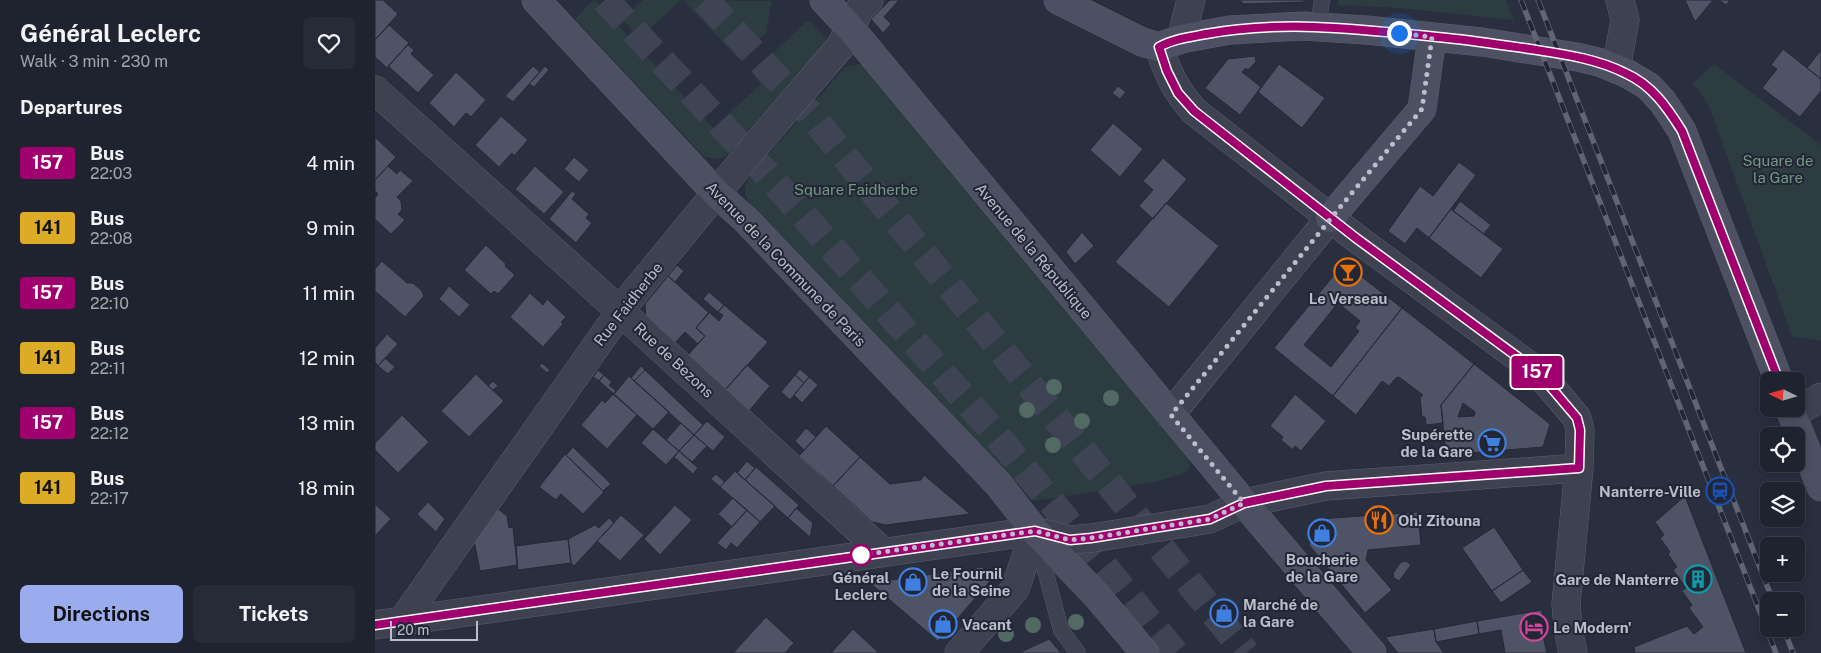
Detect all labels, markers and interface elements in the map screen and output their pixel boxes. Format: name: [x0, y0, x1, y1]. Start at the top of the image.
button: heart: [303, 17, 355, 69]
text: Général Leclerc: [20, 19, 201, 47]
your location: [1387, 21, 1412, 46]
text: Walk · 3 min · 230 m: [20, 52, 168, 71]
text: Departures: [20, 96, 123, 118]
text: Bus: [90, 142, 124, 164]
text: 157: [32, 152, 63, 173]
text: 4 min: [306, 152, 355, 174]
park label: Square de la Gare: [1742, 152, 1814, 186]
text: 22:03: [90, 164, 132, 183]
street label: Avenue de la Commune de Paris: [703, 178, 869, 350]
street label: Avenue de la République: [972, 180, 1096, 322]
park label: Square Faidherbe: [794, 181, 918, 198]
text: Bus: [90, 207, 124, 229]
text: 141: [34, 217, 61, 238]
text: 9 min: [306, 217, 355, 239]
text: 22:08: [90, 229, 133, 248]
bar icon: Le Verseau: [1333, 257, 1363, 287]
street label: Rue Faidherbe: [590, 259, 666, 349]
text: Bus: [90, 272, 124, 294]
text: 157: [32, 282, 63, 303]
text: 11 min: [303, 282, 355, 304]
place label: Le Verseau: [1309, 290, 1387, 307]
text: 22:10: [90, 294, 129, 313]
street label: Rue de Bezons: [631, 319, 717, 401]
text: Bus: [90, 337, 124, 359]
text: 141: [34, 347, 61, 368]
text: 12 min: [299, 347, 355, 369]
line badge: 157: [1508, 356, 1566, 388]
text: 22:11: [90, 359, 126, 378]
text: 157: [1521, 361, 1553, 382]
north arrow: [1760, 372, 1805, 418]
map controls: [1760, 372, 1805, 637]
text: Bus: [90, 402, 124, 424]
text: 157: [32, 412, 63, 433]
text: 13 min: [298, 412, 355, 434]
text: 22:12: [90, 424, 129, 443]
place label: Supérette de la Gare: [1400, 426, 1473, 460]
button: locate: [1760, 427, 1805, 472]
supermarket icon: Supérette de la Gare: [1477, 428, 1507, 458]
text: Bus: [90, 467, 124, 489]
station icon: Nanterre-Ville: [1705, 476, 1735, 506]
text: 141: [34, 477, 61, 498]
text: 18 min: [298, 477, 355, 499]
button: layers: [1760, 482, 1805, 527]
place label: Nanterre-Ville: [1599, 483, 1701, 500]
text: 22:17: [90, 489, 129, 508]
restaurant icon: Oh! Zitouna: [1364, 505, 1394, 535]
place label: Oh! Zitouna: [1398, 512, 1481, 529]
shop icon: Boucherie de la Gare: [1307, 518, 1337, 548]
button: +: [1760, 537, 1805, 582]
marker: Général Leclerc: [850, 544, 872, 566]
place label: Boucherie de la Gare: [1286, 551, 1358, 585]
building icon: Gare de Nanterre: [1683, 564, 1713, 594]
place label: Le Fournil de la Seine: [932, 565, 1010, 599]
shop icon: Le Fournil de la Seine: [898, 567, 928, 597]
place label: Général Leclerc: [832, 569, 890, 603]
place label: Gare de Nanterre: [1555, 571, 1679, 588]
button: Directions: [20, 585, 183, 643]
button: Tickets: [193, 585, 355, 643]
button: −: [1760, 592, 1805, 637]
place label: Marché de la Gare: [1243, 596, 1318, 630]
shop icon: Marché de la Gare: [1209, 598, 1239, 628]
shop icon: Vacant: [928, 609, 958, 639]
hotel icon: Le Modern': [1519, 612, 1549, 642]
place label: Vacant: [962, 616, 1012, 633]
scale bar: [390, 618, 477, 641]
place label: Le Modern': [1553, 619, 1632, 636]
text: 20 m: [397, 622, 429, 638]

